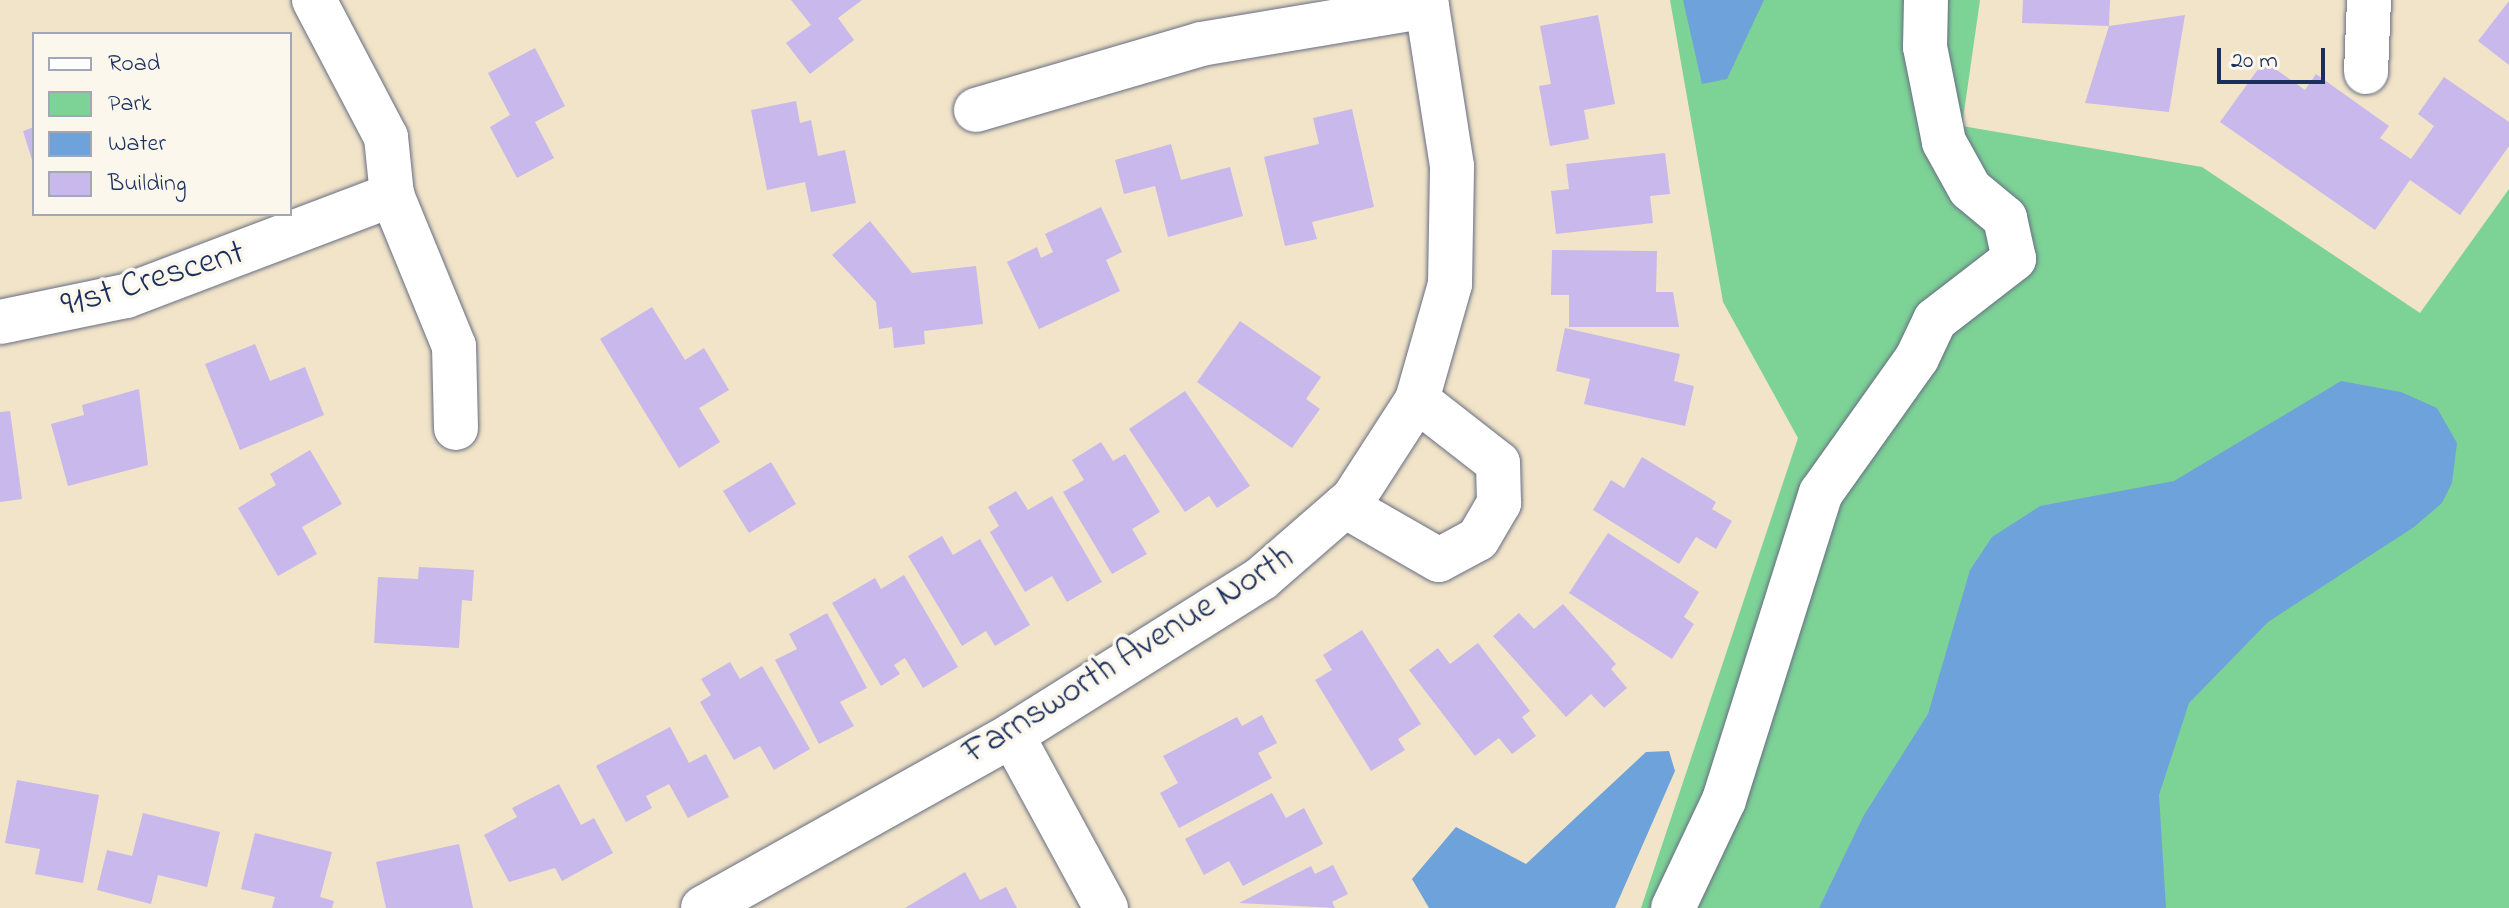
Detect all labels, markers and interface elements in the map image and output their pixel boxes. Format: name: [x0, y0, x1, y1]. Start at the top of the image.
legend: [32, 32, 292, 216]
scale bar: [2221, 32, 2329, 82]
text: 20 m: [2231, 44, 2278, 79]
text: Road: [108, 47, 160, 82]
text: Park: [108, 87, 151, 122]
text: Water: [108, 127, 166, 162]
text: Building: [108, 167, 187, 202]
street label: 91st Crescent: [56, 232, 250, 328]
street label: Farnsworth Avenue North: [956, 537, 1302, 775]

